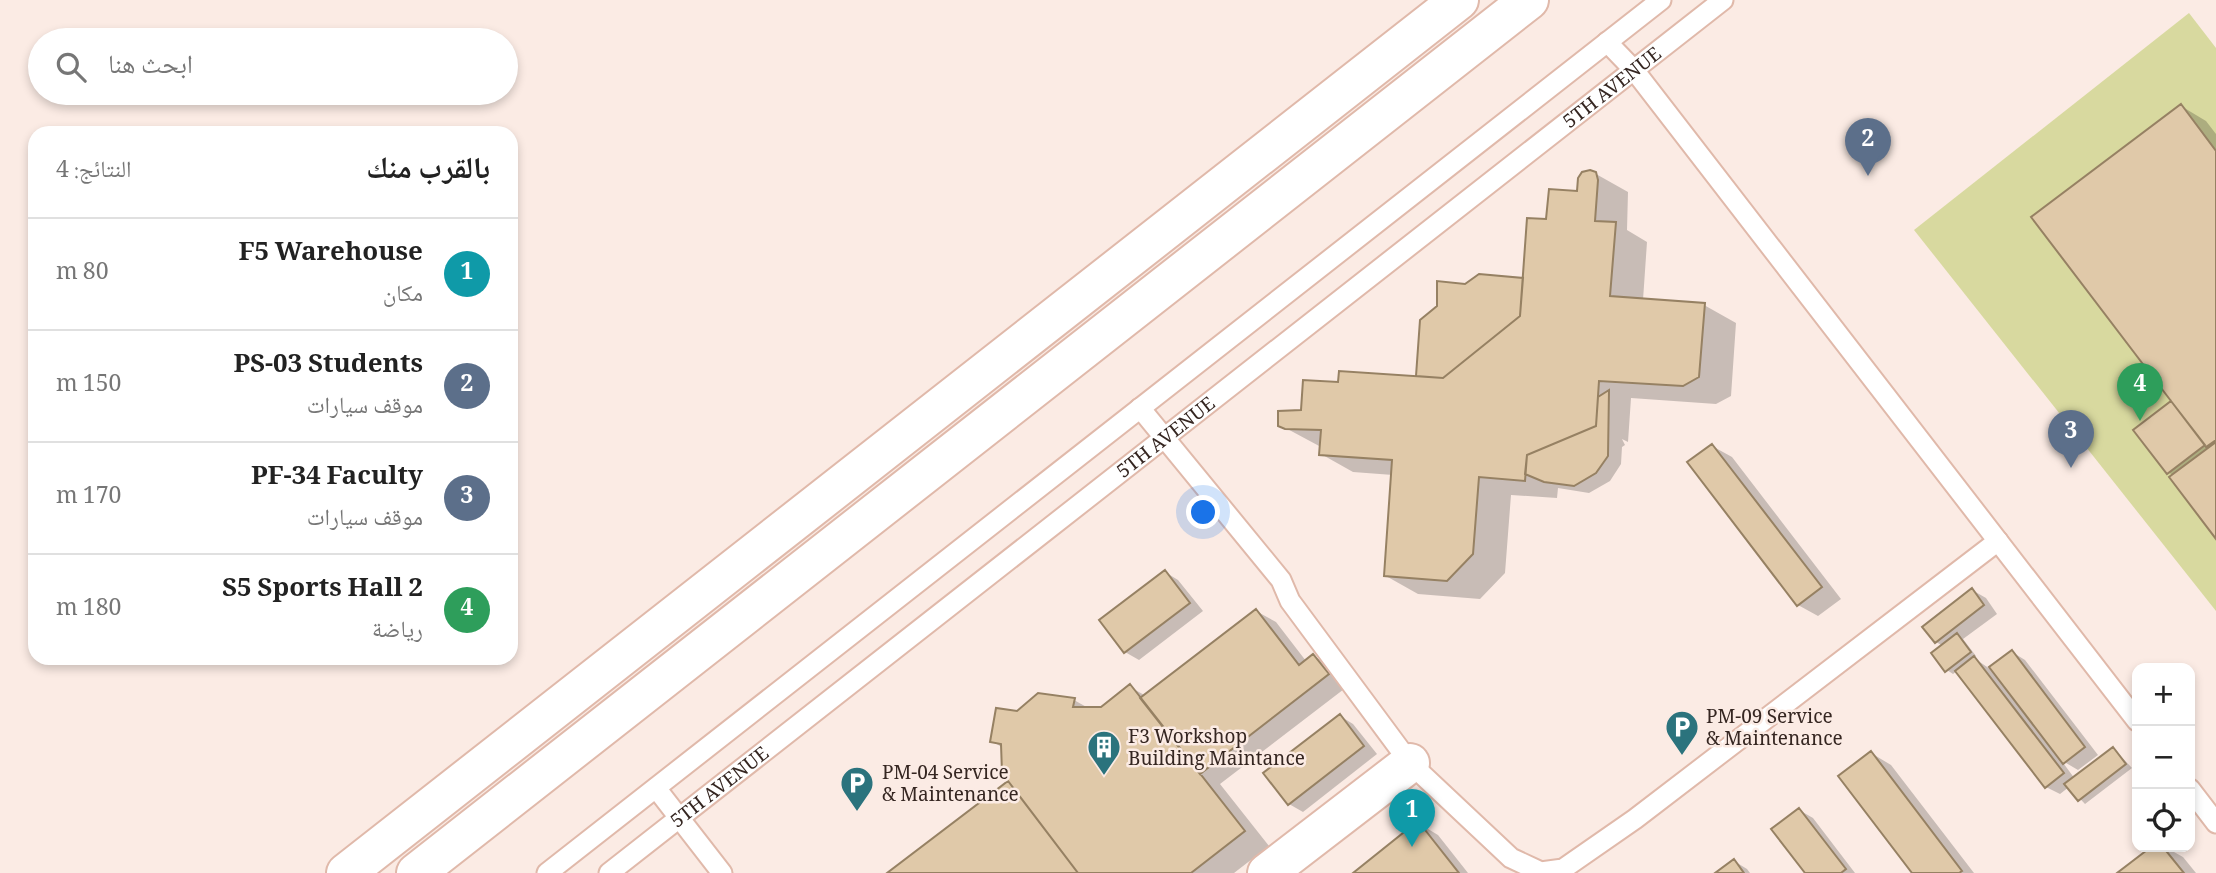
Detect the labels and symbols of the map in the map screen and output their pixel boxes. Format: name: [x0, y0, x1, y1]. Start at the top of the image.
street label: 5TH AVENUE: [1557, 40, 1670, 139]
pin: 2: [1845, 118, 1891, 176]
pin: 4: [2117, 363, 2163, 421]
street label: 5TH AVENUE: [1111, 390, 1224, 488]
pin: 3: [2048, 410, 2094, 468]
your location: [1186, 495, 1220, 529]
place label: PM-09 Service & Maintenance: [1706, 703, 1843, 757]
parking icon: PM-09 Service & Maintenance: [1663, 708, 1701, 757]
place label: F3 Workshop Building Maintance: [1128, 723, 1305, 777]
building icon: F3 Workshop Building Maintance: [1085, 728, 1123, 777]
street label: 5TH AVENUE: [665, 740, 778, 838]
place label: PM-04 Service & Maintenance: [882, 759, 1019, 813]
parking icon: PM-04 Service & Maintenance: [838, 764, 876, 813]
pin: 1: [1389, 789, 1435, 847]

